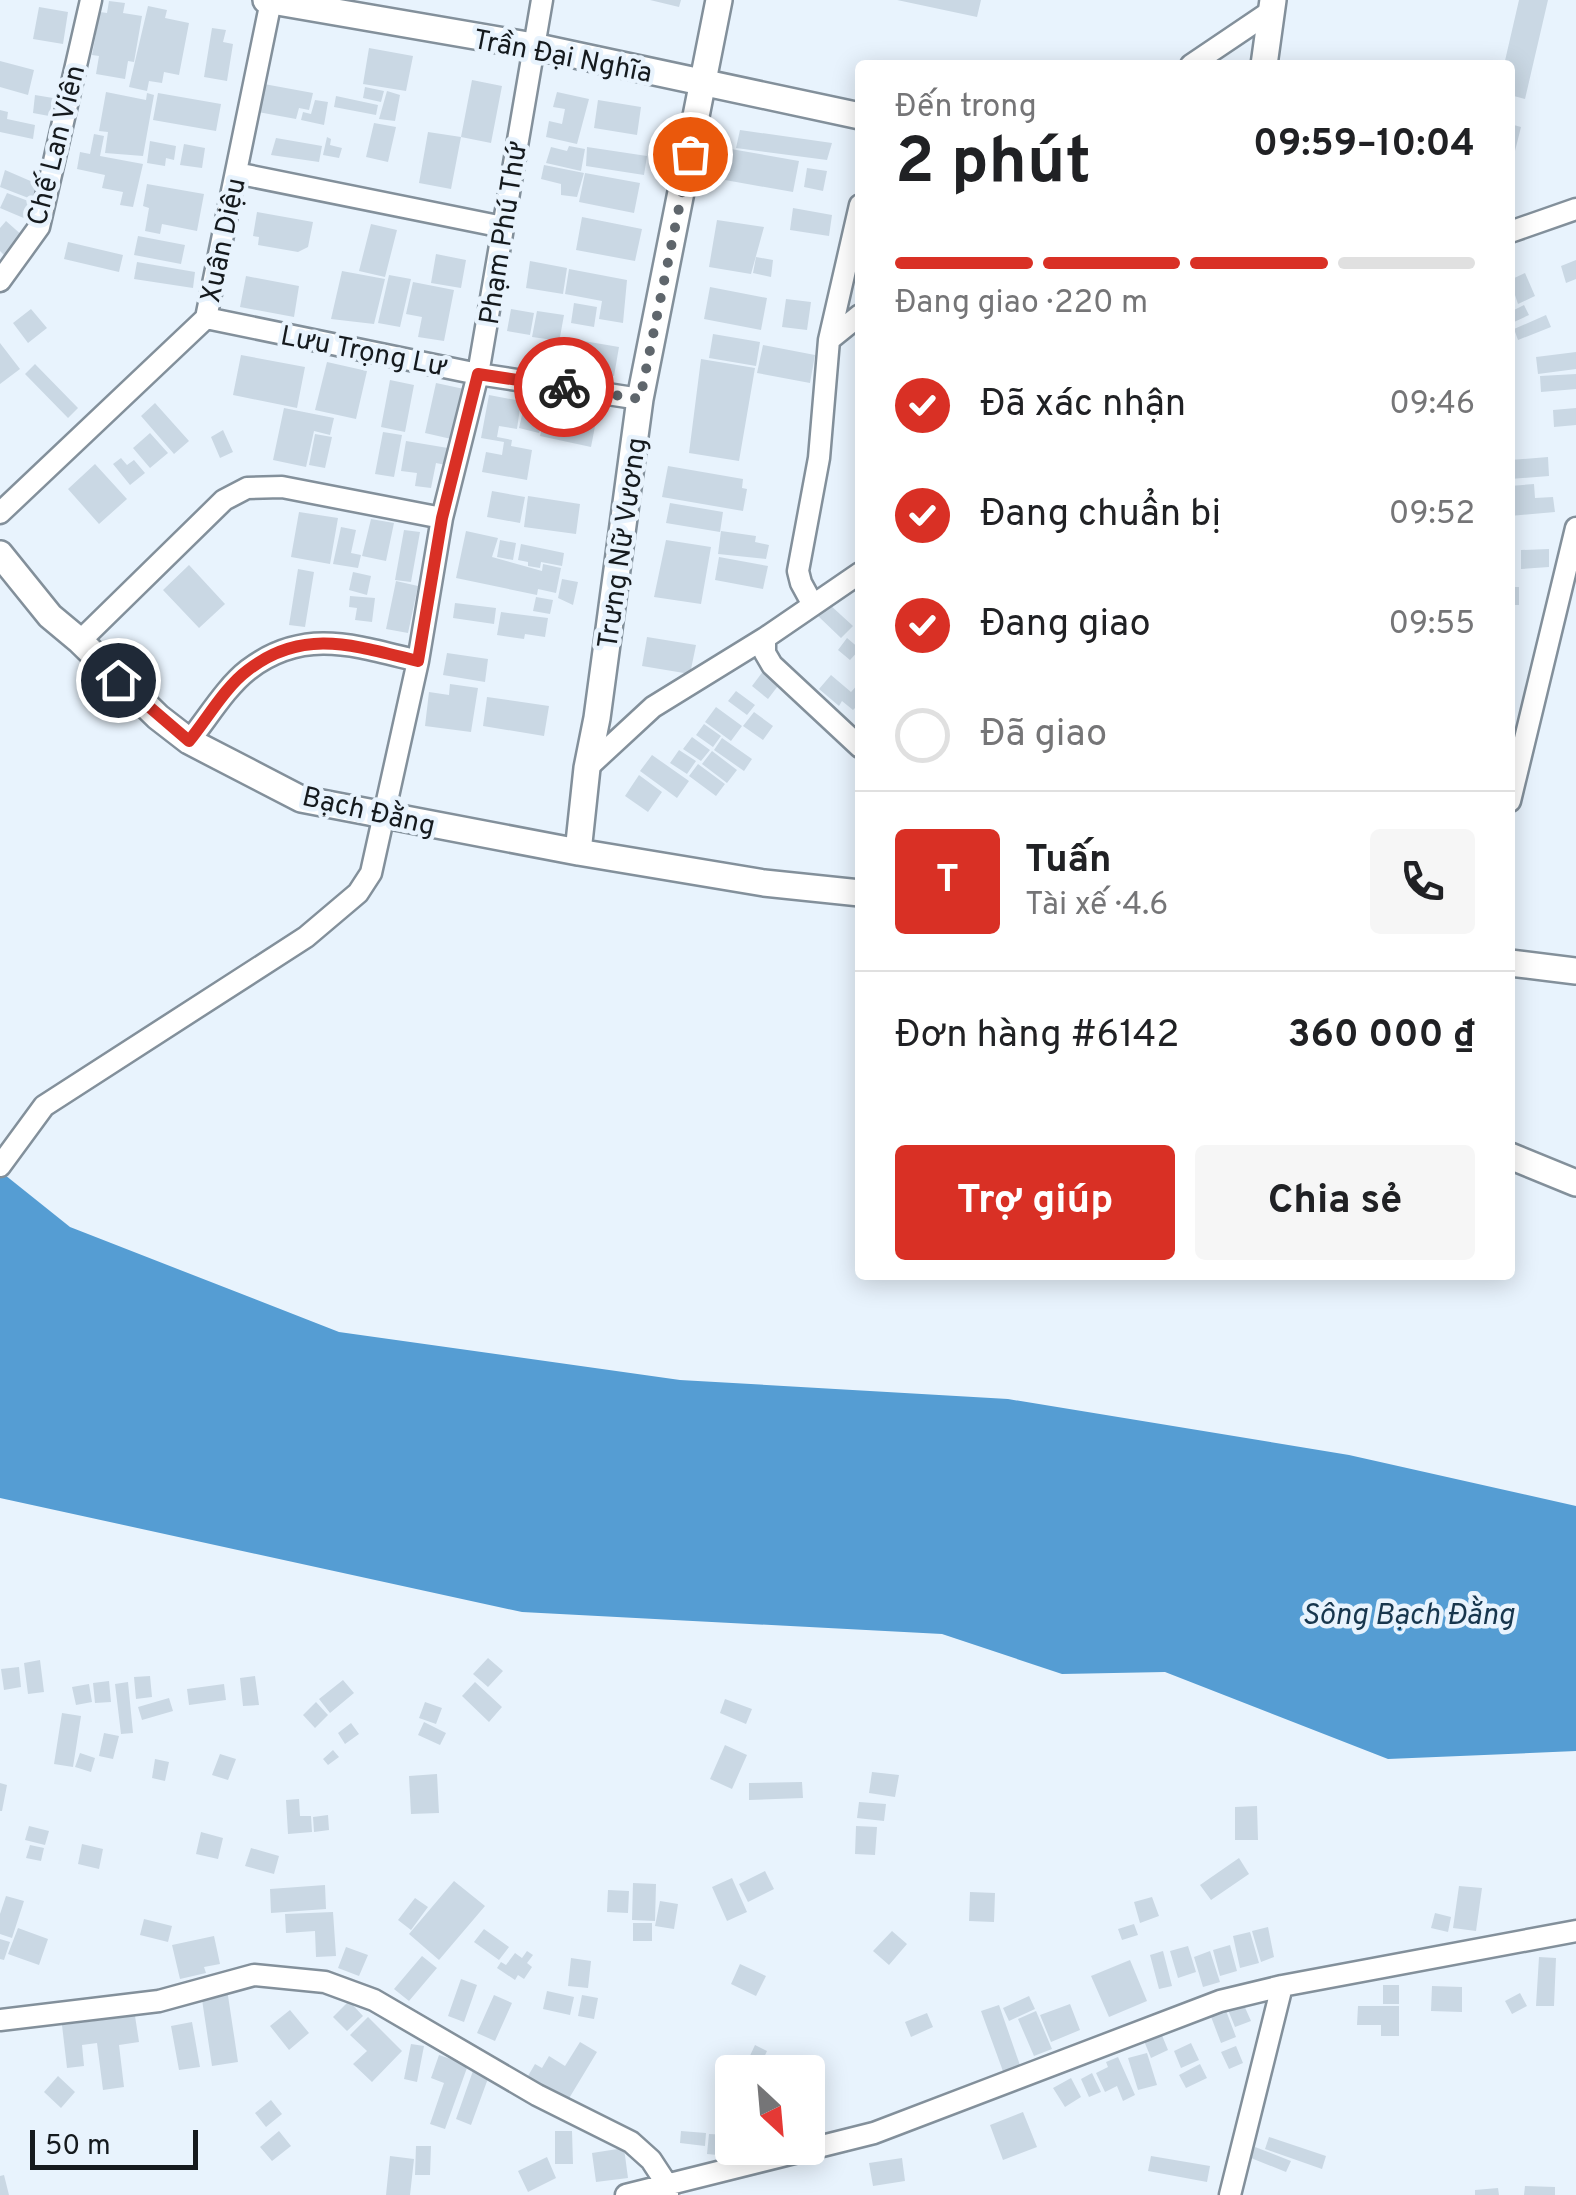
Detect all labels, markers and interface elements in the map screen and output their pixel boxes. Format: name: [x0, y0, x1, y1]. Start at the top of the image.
street label: Trần Đại Nghĩa: [470, 22, 655, 93]
street label: Chế Lan Viên: [20, 61, 95, 230]
text: Đến trong: [895, 88, 1037, 128]
pin: [648, 112, 733, 197]
text: 09:59–10:04: [1253, 121, 1475, 170]
text: 2 phút: [895, 124, 1091, 206]
icon: bag: [663, 127, 718, 182]
street label: Phạm Phú Thứ: [473, 139, 537, 328]
street label: Xuân Diệu: [194, 175, 256, 306]
text: Đang giao · 220 m: [895, 284, 1148, 324]
street label: Lưu Trọng Lư: [277, 319, 450, 387]
courier: [514, 337, 614, 437]
icon: bike: [537, 360, 592, 415]
icon: check: [895, 378, 950, 433]
text: Đã xác nhận: [980, 381, 1186, 430]
text: 09:46: [1389, 385, 1475, 425]
street label: Trưng Nữ Vương: [591, 435, 657, 651]
icon: check: [895, 488, 950, 543]
text: Đang chuẩn bị: [980, 491, 1221, 540]
text: 09:52: [1389, 495, 1475, 535]
icon: check: [895, 598, 950, 653]
text: Đang giao: [980, 601, 1151, 650]
text: 09:55: [1388, 605, 1475, 645]
pin: [76, 638, 161, 723]
icon: home: [91, 653, 146, 708]
text: Đã giao: [980, 711, 1107, 760]
street label: Bạch Đằng: [298, 778, 439, 846]
button: phone: [1370, 829, 1475, 934]
text: Tuấn: [1025, 837, 1112, 886]
text: T: [936, 857, 959, 906]
text: Tài xế · 4.6: [1025, 886, 1168, 926]
text: Đơn hàng #6142: [895, 1012, 1180, 1061]
text: 360 000 ₫: [1288, 1012, 1475, 1061]
button: Trợ giúp: [895, 1145, 1175, 1260]
button: Chia sẻ: [1195, 1145, 1475, 1260]
water label: Sông Bạch Đằng: [1302, 1595, 1515, 1635]
north arrow: [715, 2055, 825, 2165]
map controls: [715, 2055, 825, 2165]
scale bar: [30, 2125, 198, 2170]
text: 50 m: [45, 2129, 111, 2165]

